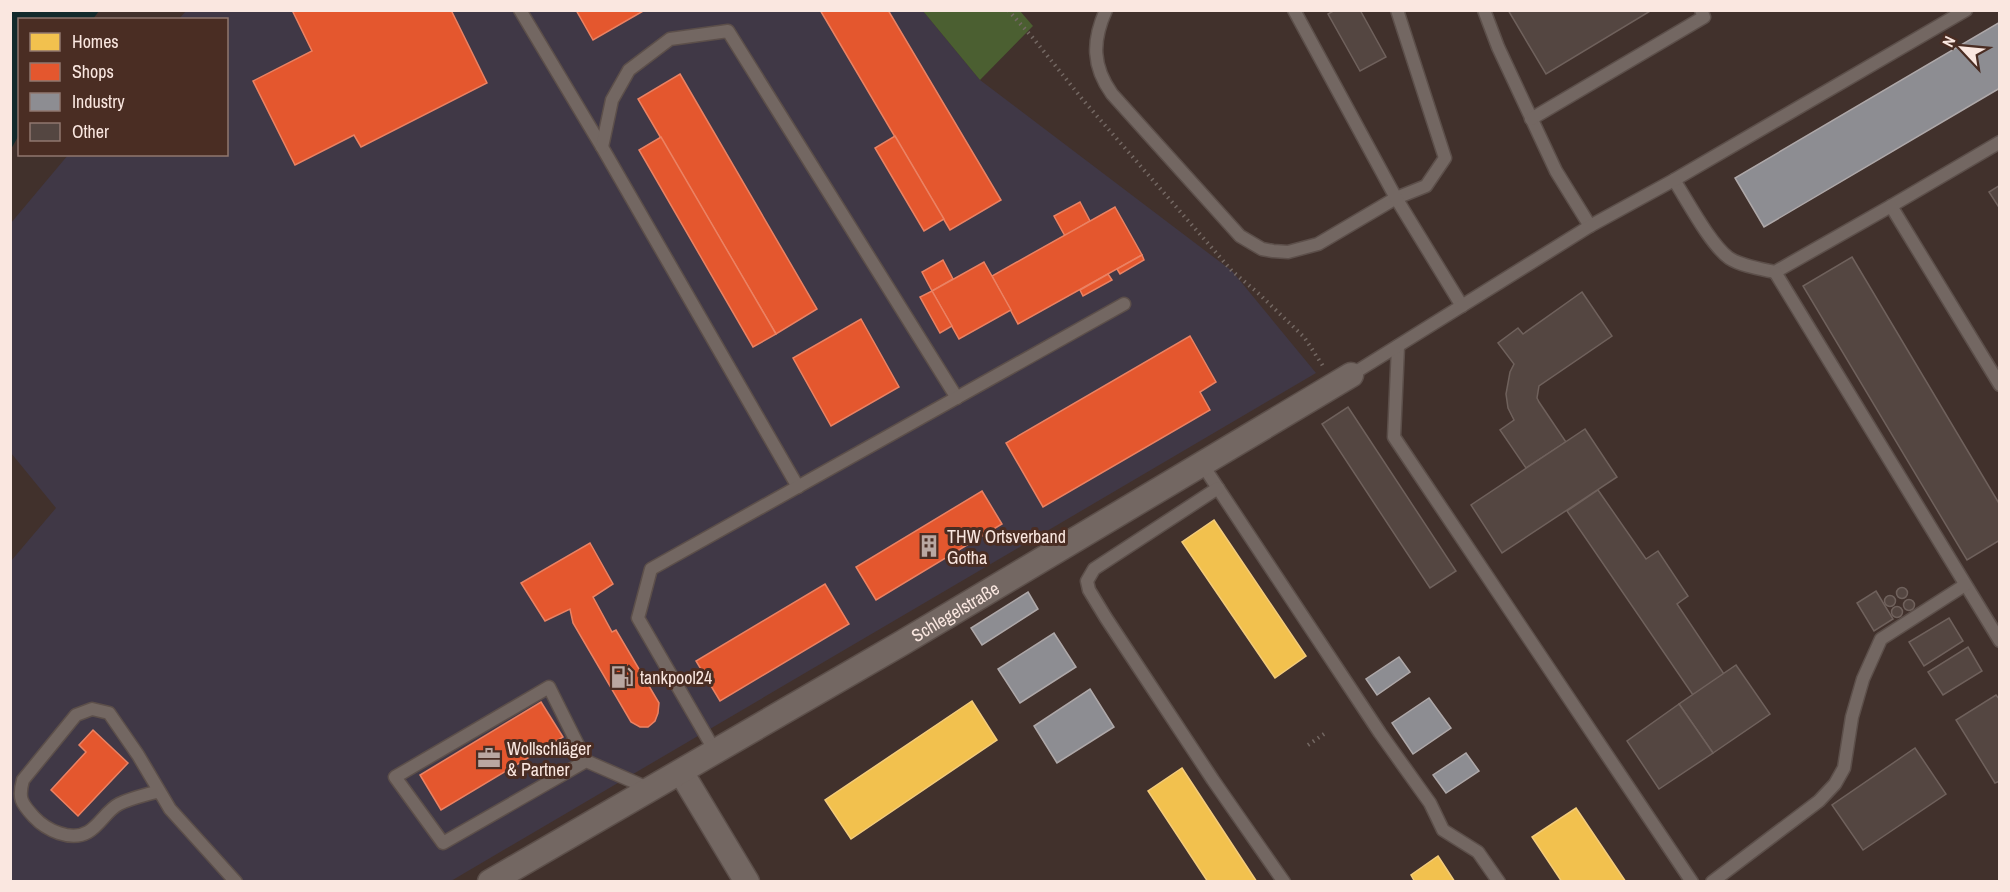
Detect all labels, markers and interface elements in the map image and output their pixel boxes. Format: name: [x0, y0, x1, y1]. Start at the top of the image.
legend: [18, 18, 228, 156]
north arrow: [1932, 18, 1992, 78]
text: Homes: [72, 29, 119, 54]
text: N: [1937, 32, 1960, 51]
text: Shops: [72, 59, 114, 84]
text: Industry: [72, 89, 125, 114]
text: Other: [72, 119, 109, 144]
place label: THW Ortsverband Gotha: [947, 524, 1066, 570]
building icon: THW Ortsverband Gotha: [916, 533, 942, 559]
street label: Schlegelstraße: [906, 575, 1004, 647]
fuel station icon: tankpool24: [609, 664, 635, 690]
place label: tankpool24: [640, 665, 712, 690]
place label: Wollschläger & Partner: [507, 736, 591, 782]
office icon: Wollschläger & Partner: [476, 745, 502, 771]

